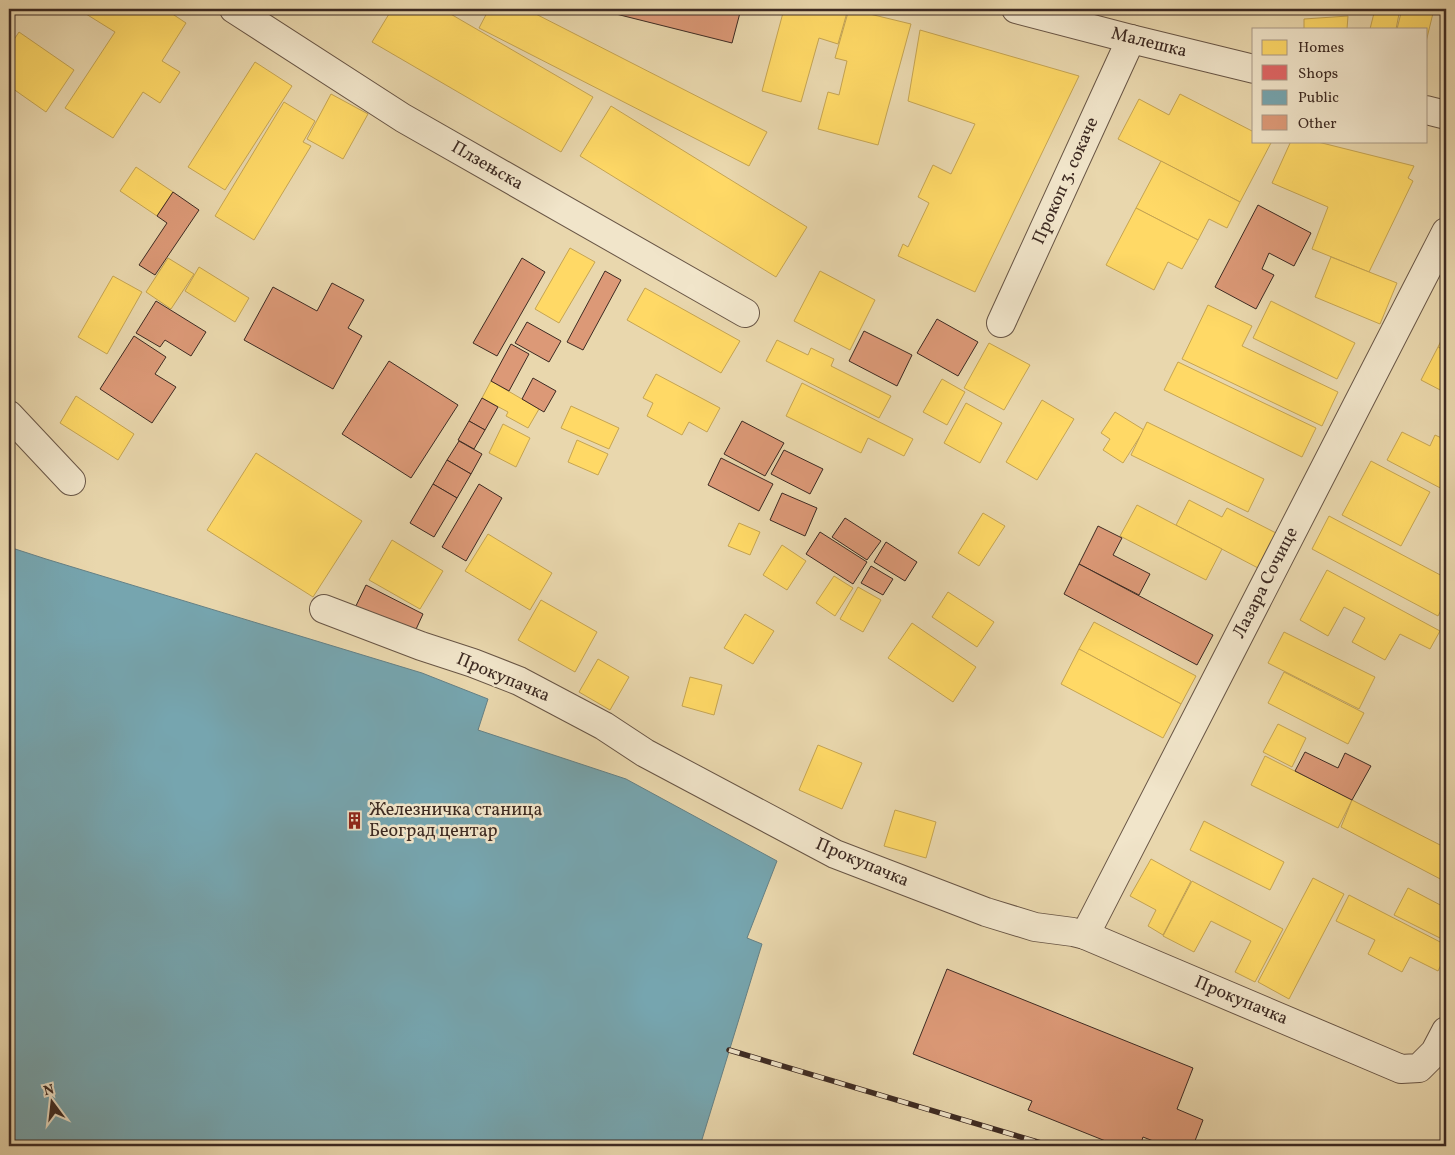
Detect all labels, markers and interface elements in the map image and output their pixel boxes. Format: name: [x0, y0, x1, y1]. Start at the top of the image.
street label: Малешка: [1108, 21, 1190, 65]
legend: [1252, 28, 1428, 142]
text: Homes: [1298, 38, 1344, 59]
text: Shops: [1298, 64, 1338, 85]
text: Public: [1298, 88, 1339, 109]
street label: Прокоп 3. сокаче: [1027, 113, 1105, 249]
text: Other: [1298, 114, 1337, 135]
street label: Плзењска: [446, 135, 528, 197]
street label: Лазара Сочице: [1227, 523, 1305, 643]
street label: Прокупачка: [452, 647, 554, 709]
place label: Железничка станица Београд центар: [369, 798, 542, 844]
building icon: Железничка станица Београд центар: [345, 810, 365, 830]
street label: Прокупачка: [811, 832, 913, 894]
street label: Прокупачка: [1190, 970, 1292, 1032]
north arrow: [28, 1078, 78, 1128]
text: N: [42, 1080, 56, 1101]

